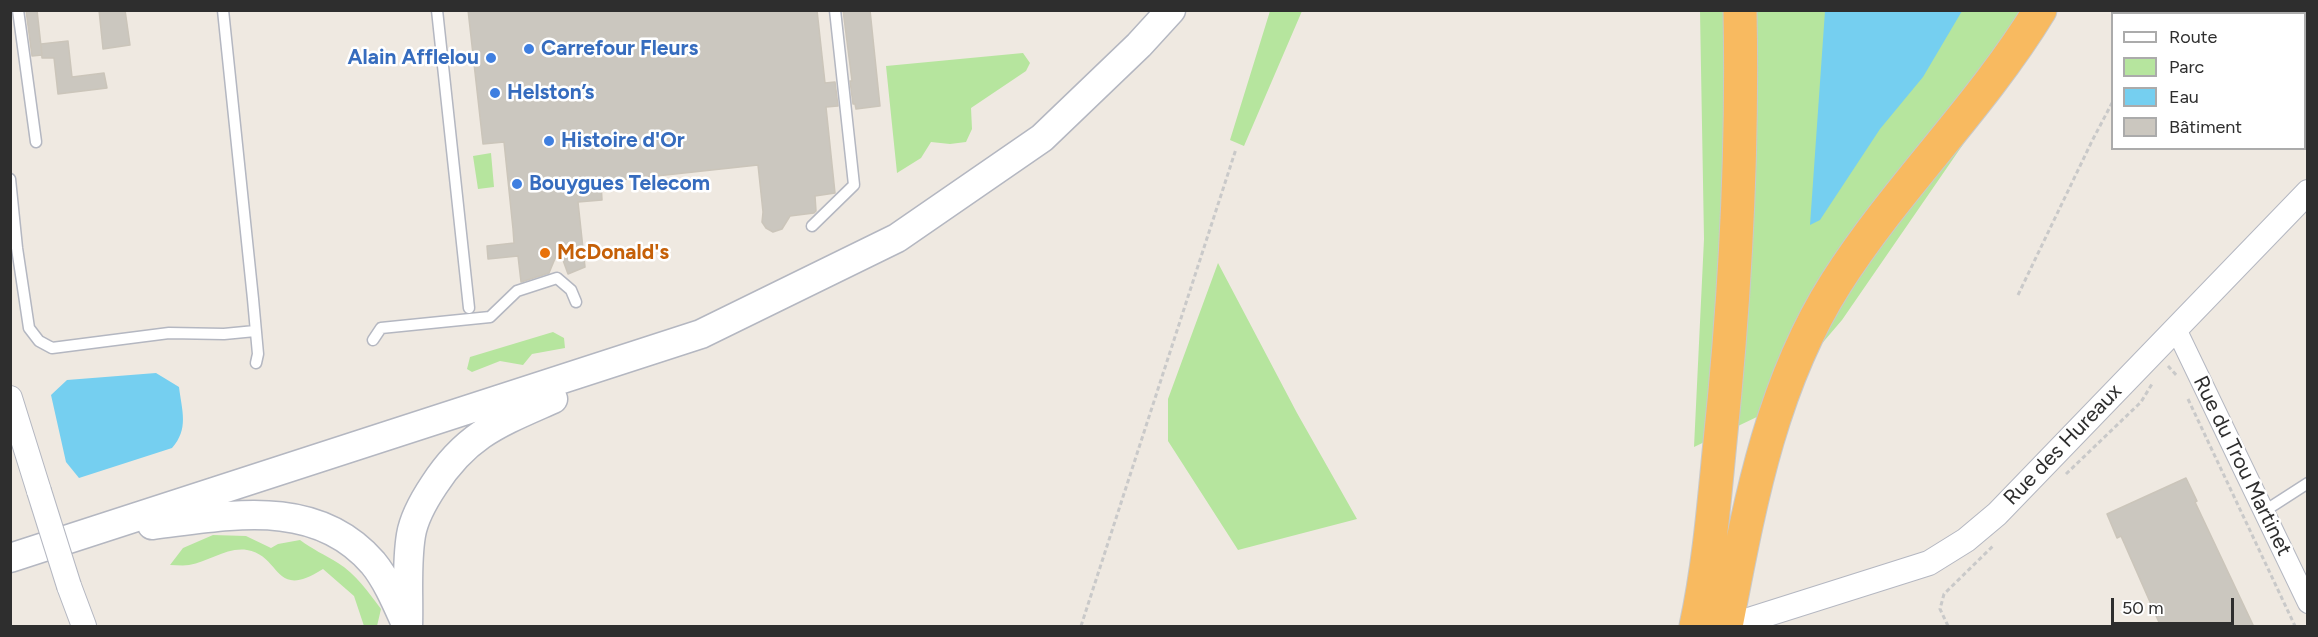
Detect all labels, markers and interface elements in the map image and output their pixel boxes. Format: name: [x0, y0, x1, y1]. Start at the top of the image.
legend: [2111, 12, 2306, 150]
text: Route: [2169, 26, 2217, 48]
place label: Carrefour Fleurs: [541, 36, 698, 62]
marker: Carrefour Fleurs: [522, 42, 536, 56]
place label: Alain Afflelou: [348, 45, 479, 71]
marker: Alain Afflelou: [484, 51, 498, 65]
text: Parc: [2169, 56, 2204, 78]
place label: Helston’s: [507, 80, 594, 106]
marker: Helston’s: [488, 86, 502, 100]
text: Eau: [2169, 86, 2199, 108]
text: Bâtiment: [2169, 116, 2242, 138]
place label: Histoire d'Or: [561, 128, 685, 154]
marker: Histoire d'Or: [542, 134, 556, 148]
place label: Bouygues Telecom: [529, 171, 710, 197]
marker: Bouygues Telecom: [510, 177, 524, 191]
place label: McDonald's: [557, 240, 669, 266]
marker: McDonald's: [538, 246, 552, 260]
street label: Rue du Trou Martinet: [2187, 372, 2297, 560]
street label: Rue des Hureaux: [1999, 379, 2127, 511]
scale bar: [2114, 586, 2237, 624]
text: 50 m: [2122, 597, 2164, 619]

